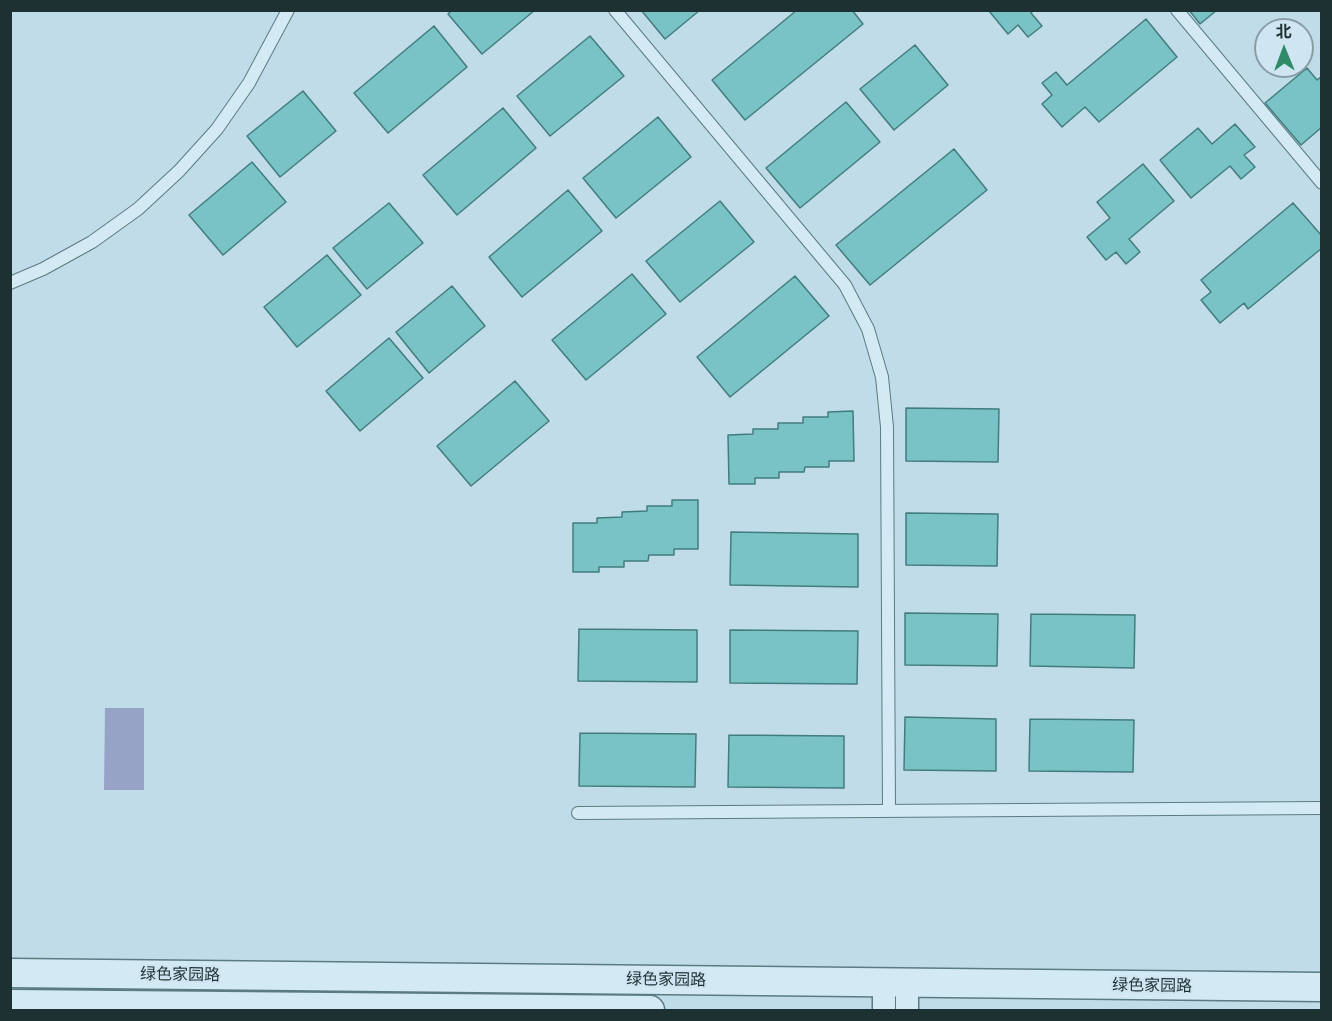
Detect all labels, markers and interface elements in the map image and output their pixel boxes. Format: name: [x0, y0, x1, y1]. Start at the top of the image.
north arrow: [1254, 18, 1314, 78]
text: 北: [1276, 22, 1292, 41]
street label: 绿色家园路: [140, 965, 220, 985]
street label: 绿色家园路: [626, 970, 706, 990]
street label: 绿色家园路: [1112, 976, 1192, 996]

